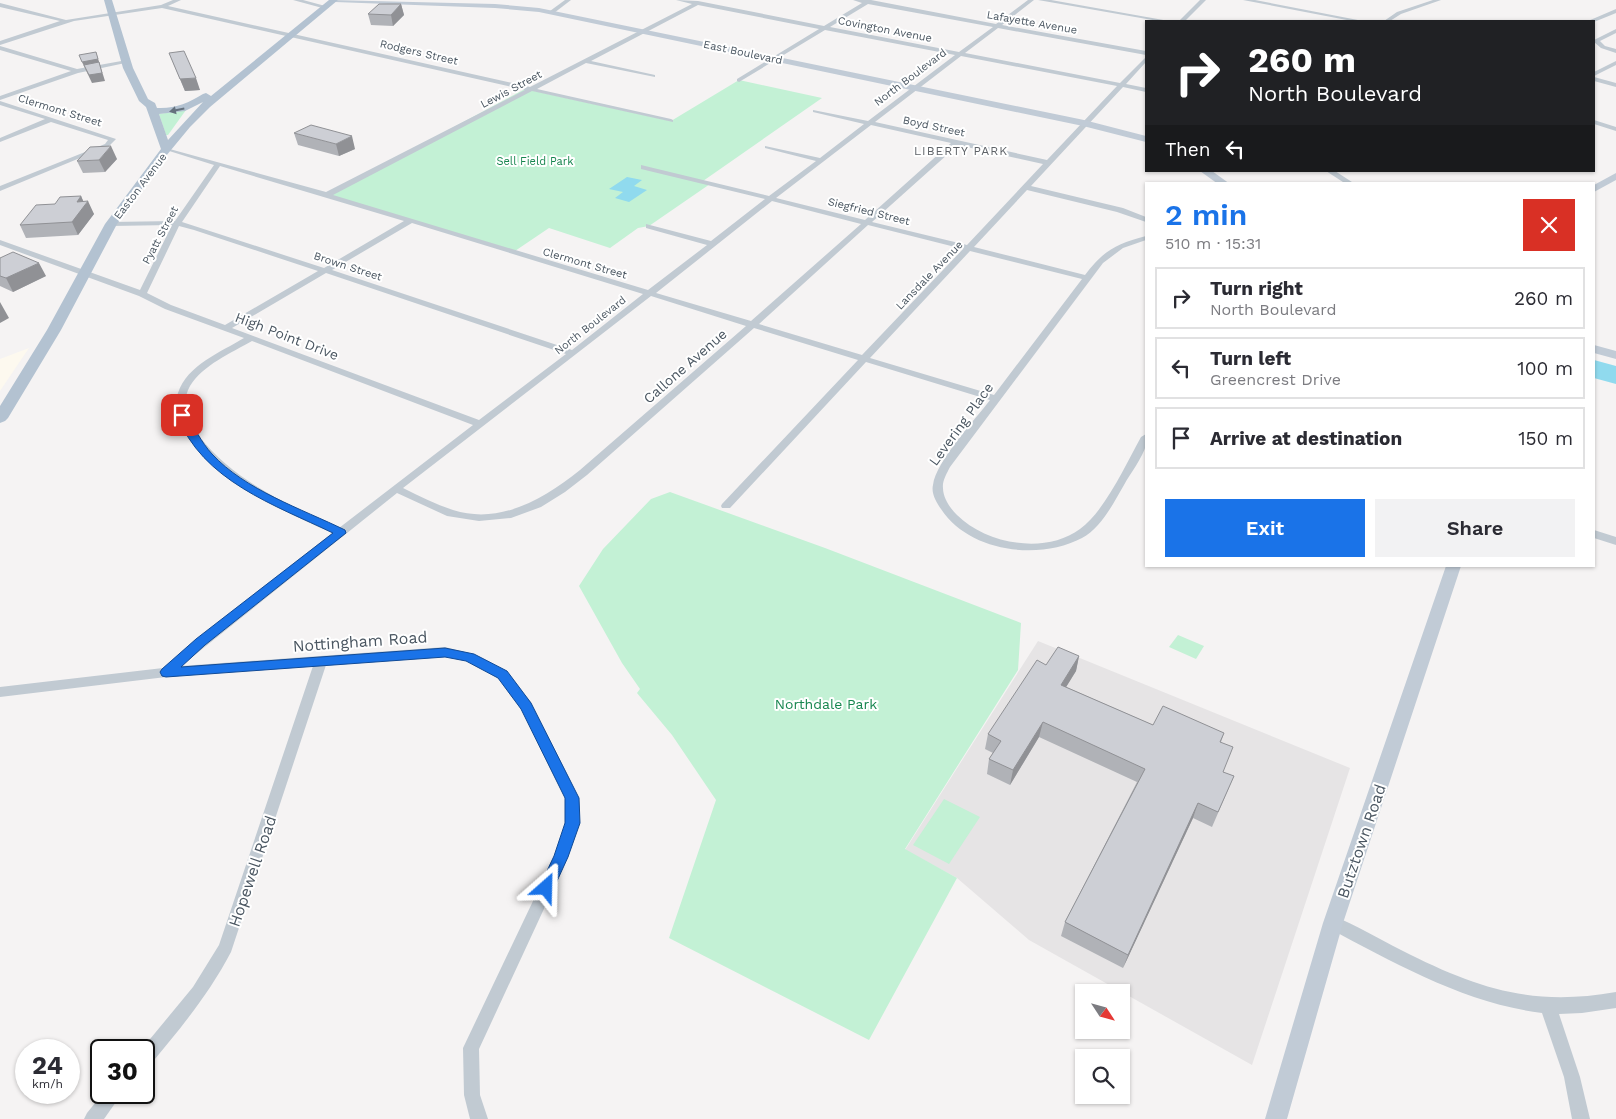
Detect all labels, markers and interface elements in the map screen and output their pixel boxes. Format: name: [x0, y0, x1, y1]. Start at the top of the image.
street label: Lafayette Avenue: [986, 8, 1078, 37]
street label: Covington Avenue: [837, 14, 933, 45]
street label: Rodgers Street: [379, 37, 460, 68]
street label: East Boulevard: [702, 38, 784, 67]
text: 260 m: [1248, 39, 1356, 81]
icon: right: [1165, 40, 1230, 105]
street label: North Boulevard: [872, 46, 949, 109]
street label: Lewis Street: [478, 68, 544, 111]
text: North Boulevard: [1248, 81, 1422, 106]
street label: Clermont Street: [16, 92, 104, 130]
one-way arrow: [170, 106, 185, 114]
street label: Boyd Street: [902, 114, 966, 139]
icon: left: [1221, 135, 1249, 163]
text: Then: [1165, 138, 1211, 161]
district label: LIBERTY PARK: [914, 144, 1008, 158]
street label: Easton Avenue: [111, 151, 169, 222]
park label: Sell Field Park: [496, 155, 574, 168]
street label: Siegfried Street: [827, 195, 912, 228]
text: 2 min: [1165, 197, 1247, 232]
button: close: [1523, 199, 1575, 251]
street label: Pyatt Street: [140, 204, 181, 266]
text: 510 m · 15:31: [1165, 234, 1261, 253]
street label: Lansdale Avenue: [893, 238, 965, 312]
street label: Clermont Street: [541, 245, 629, 282]
street label: Brown Street: [312, 249, 384, 284]
text: Turn right: [1210, 277, 1303, 300]
icon: right: [1167, 284, 1195, 312]
text: 260 m: [1514, 287, 1573, 310]
street label: North Boulevard: [552, 293, 629, 357]
text: North Boulevard: [1210, 300, 1337, 319]
street label: High Point Drive: [233, 309, 341, 363]
street label: Callone Avenue: [640, 326, 730, 406]
text: Turn left: [1210, 347, 1291, 370]
icon: left: [1167, 354, 1195, 382]
text: 100 m: [1517, 357, 1573, 380]
text: Greencrest Drive: [1210, 370, 1341, 389]
street label: Levering Place: [926, 379, 996, 469]
pin: [161, 394, 203, 436]
icon: arrive: [168, 401, 196, 429]
icon: arrive: [1167, 424, 1195, 452]
text: Arrive at destination: [1210, 427, 1402, 450]
text: 150 m: [1518, 427, 1573, 450]
button: Exit: [1165, 499, 1365, 557]
button: Share: [1375, 499, 1575, 557]
street label: Nottingham Road: [292, 627, 428, 656]
park label: Northdale Park: [775, 696, 877, 712]
street label: Butztown Road: [1333, 782, 1390, 901]
street label: Hopewell Road: [225, 813, 280, 929]
position arrow: [519, 861, 571, 913]
north arrow: [1075, 984, 1130, 1039]
map controls: [1075, 984, 1130, 1104]
speed limit sign: 30: [90, 1039, 155, 1104]
button: search: [1075, 1049, 1130, 1104]
text: 24: [32, 1051, 63, 1080]
text: km/h: [32, 1077, 63, 1091]

